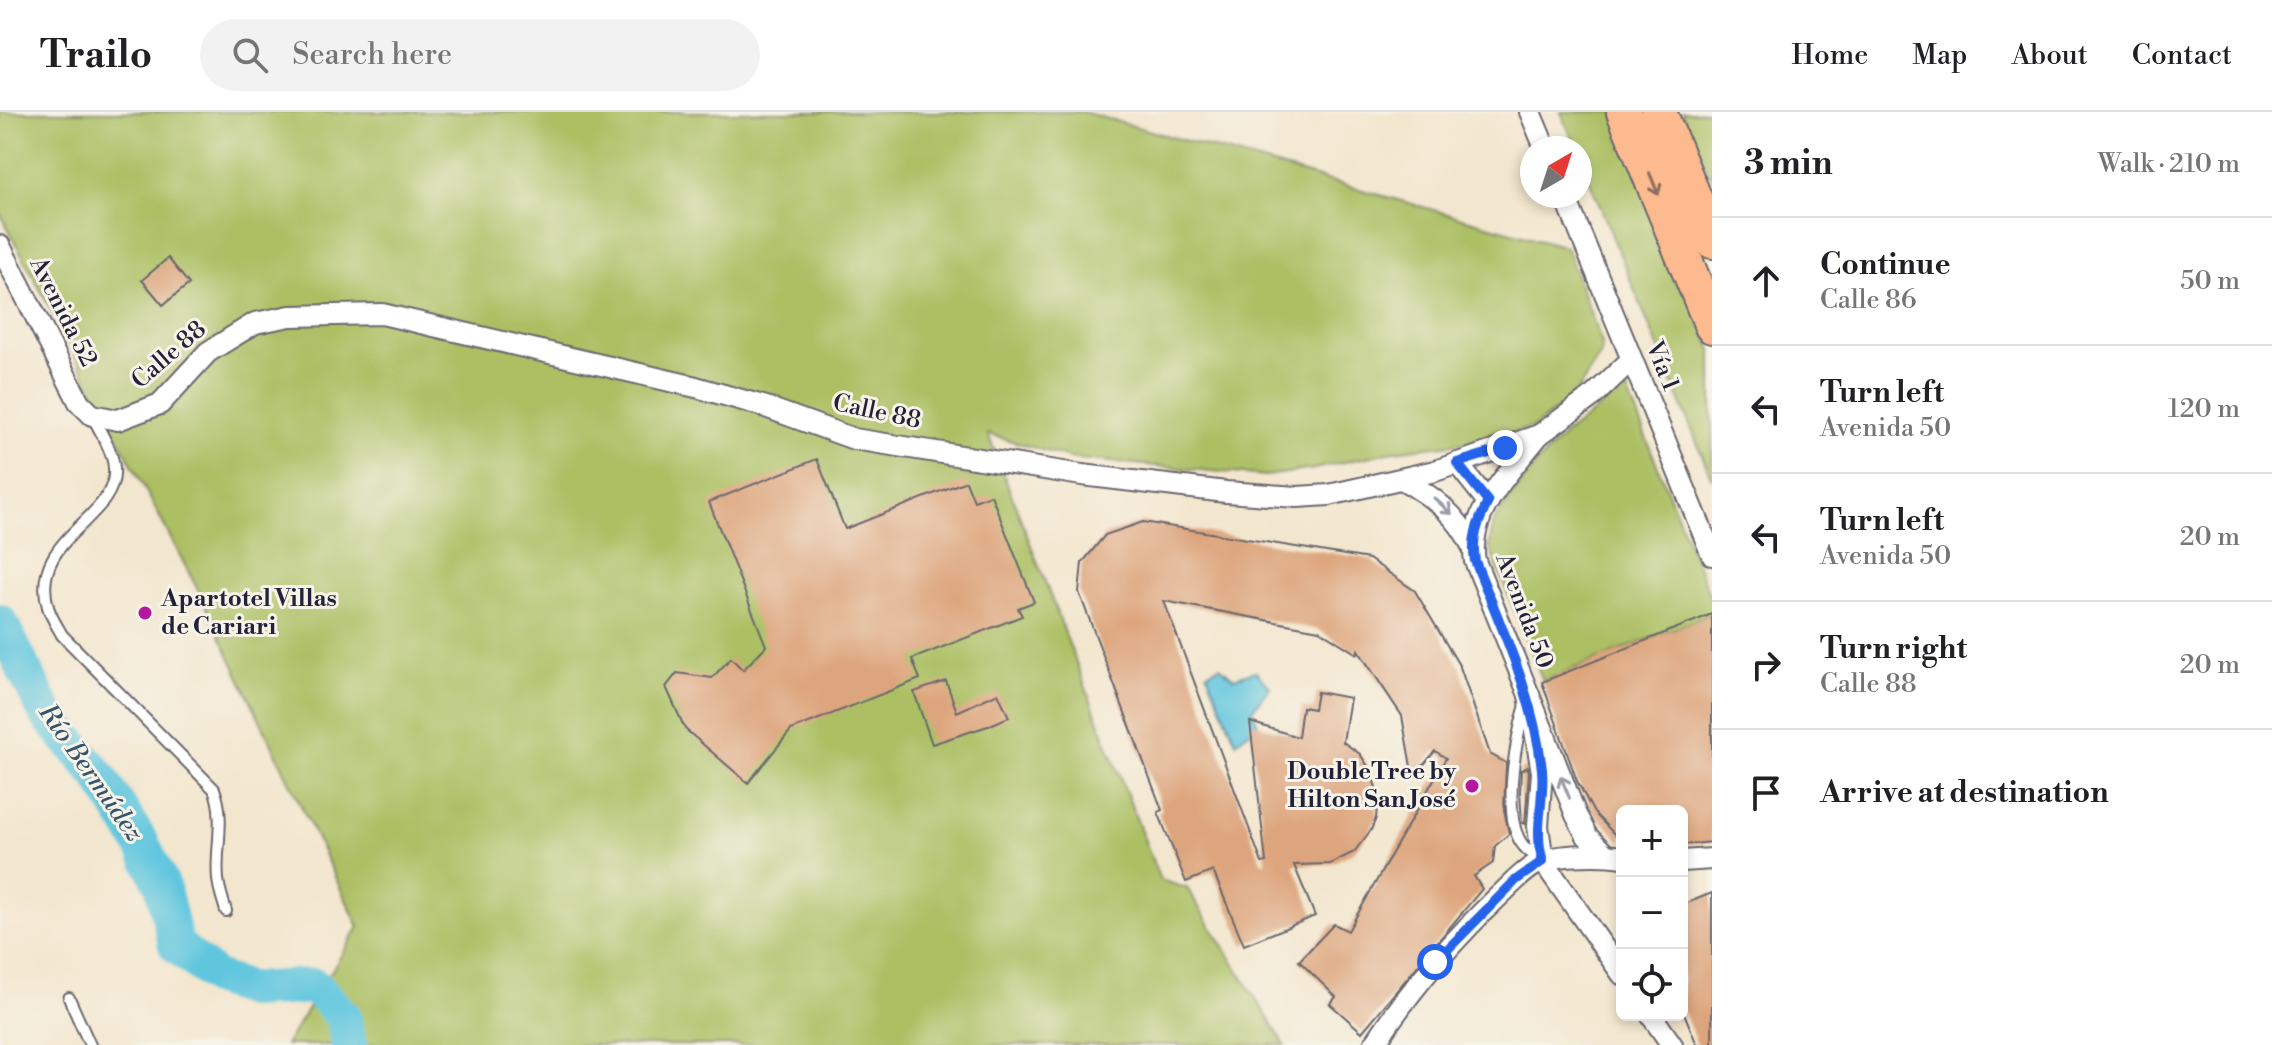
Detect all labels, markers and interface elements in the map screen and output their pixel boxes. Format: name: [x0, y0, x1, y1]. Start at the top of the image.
search box: [200, 19, 760, 91]
text: Trailo: [40, 32, 152, 79]
icon: search: [228, 33, 272, 77]
text: Search here: [292, 36, 452, 74]
text: Home: [1792, 38, 1868, 73]
text: Map: [1912, 38, 1967, 73]
text: About: [2011, 38, 2088, 73]
text: Contact: [2132, 38, 2232, 73]
north arrow: [1520, 136, 1592, 208]
text: 3 min: [1744, 143, 1833, 185]
text: Walk · 210 m: [2098, 148, 2240, 180]
one-way arrow: [1648, 171, 1662, 196]
text: Continue: [1820, 246, 1951, 284]
street label: Avenida 52: [22, 251, 103, 372]
icon: ahead: [1744, 259, 1788, 303]
text: 50 m: [2180, 265, 2240, 297]
text: Calle 86: [1820, 284, 1917, 316]
street label: Calle 88: [125, 314, 213, 396]
street label: Vía 1: [1638, 336, 1686, 396]
text: Turn left: [1820, 374, 1944, 412]
icon: left: [1744, 387, 1788, 431]
street label: Calle 88: [830, 388, 924, 436]
text: 120 m: [2168, 393, 2240, 425]
text: Avenida 50: [1820, 412, 1951, 444]
route end: [1487, 430, 1523, 466]
one-way arrow: [1433, 497, 1453, 515]
text: Turn left: [1820, 502, 1944, 540]
icon: left: [1744, 515, 1788, 559]
text: 20 m: [2180, 521, 2240, 553]
text: Avenida 50: [1820, 540, 1951, 572]
street label: Avenida 50: [1488, 548, 1560, 673]
place label: Apartotel Villas de Cariari: [160, 584, 337, 642]
marker: Apartotel Villas de Cariari: [136, 604, 154, 622]
text: Turn right: [1820, 630, 1967, 668]
icon: right: [1744, 643, 1788, 687]
text: 20 m: [2180, 649, 2240, 681]
text: Calle 88: [1820, 668, 1917, 700]
water label: Río Bermúdez: [31, 697, 150, 848]
place label: DoubleTree by Hilton San José: [1287, 757, 1457, 815]
icon: arrive: [1744, 771, 1788, 815]
text: Arrive at destination: [1820, 774, 2109, 812]
one-way arrow: [1557, 775, 1572, 800]
marker: DoubleTree by Hilton San José: [1463, 777, 1481, 795]
map controls: [1616, 805, 1688, 1021]
button: +: [1616, 805, 1688, 877]
button: −: [1616, 877, 1688, 949]
route start: [1417, 944, 1453, 980]
button: locate: [1616, 949, 1688, 1021]

